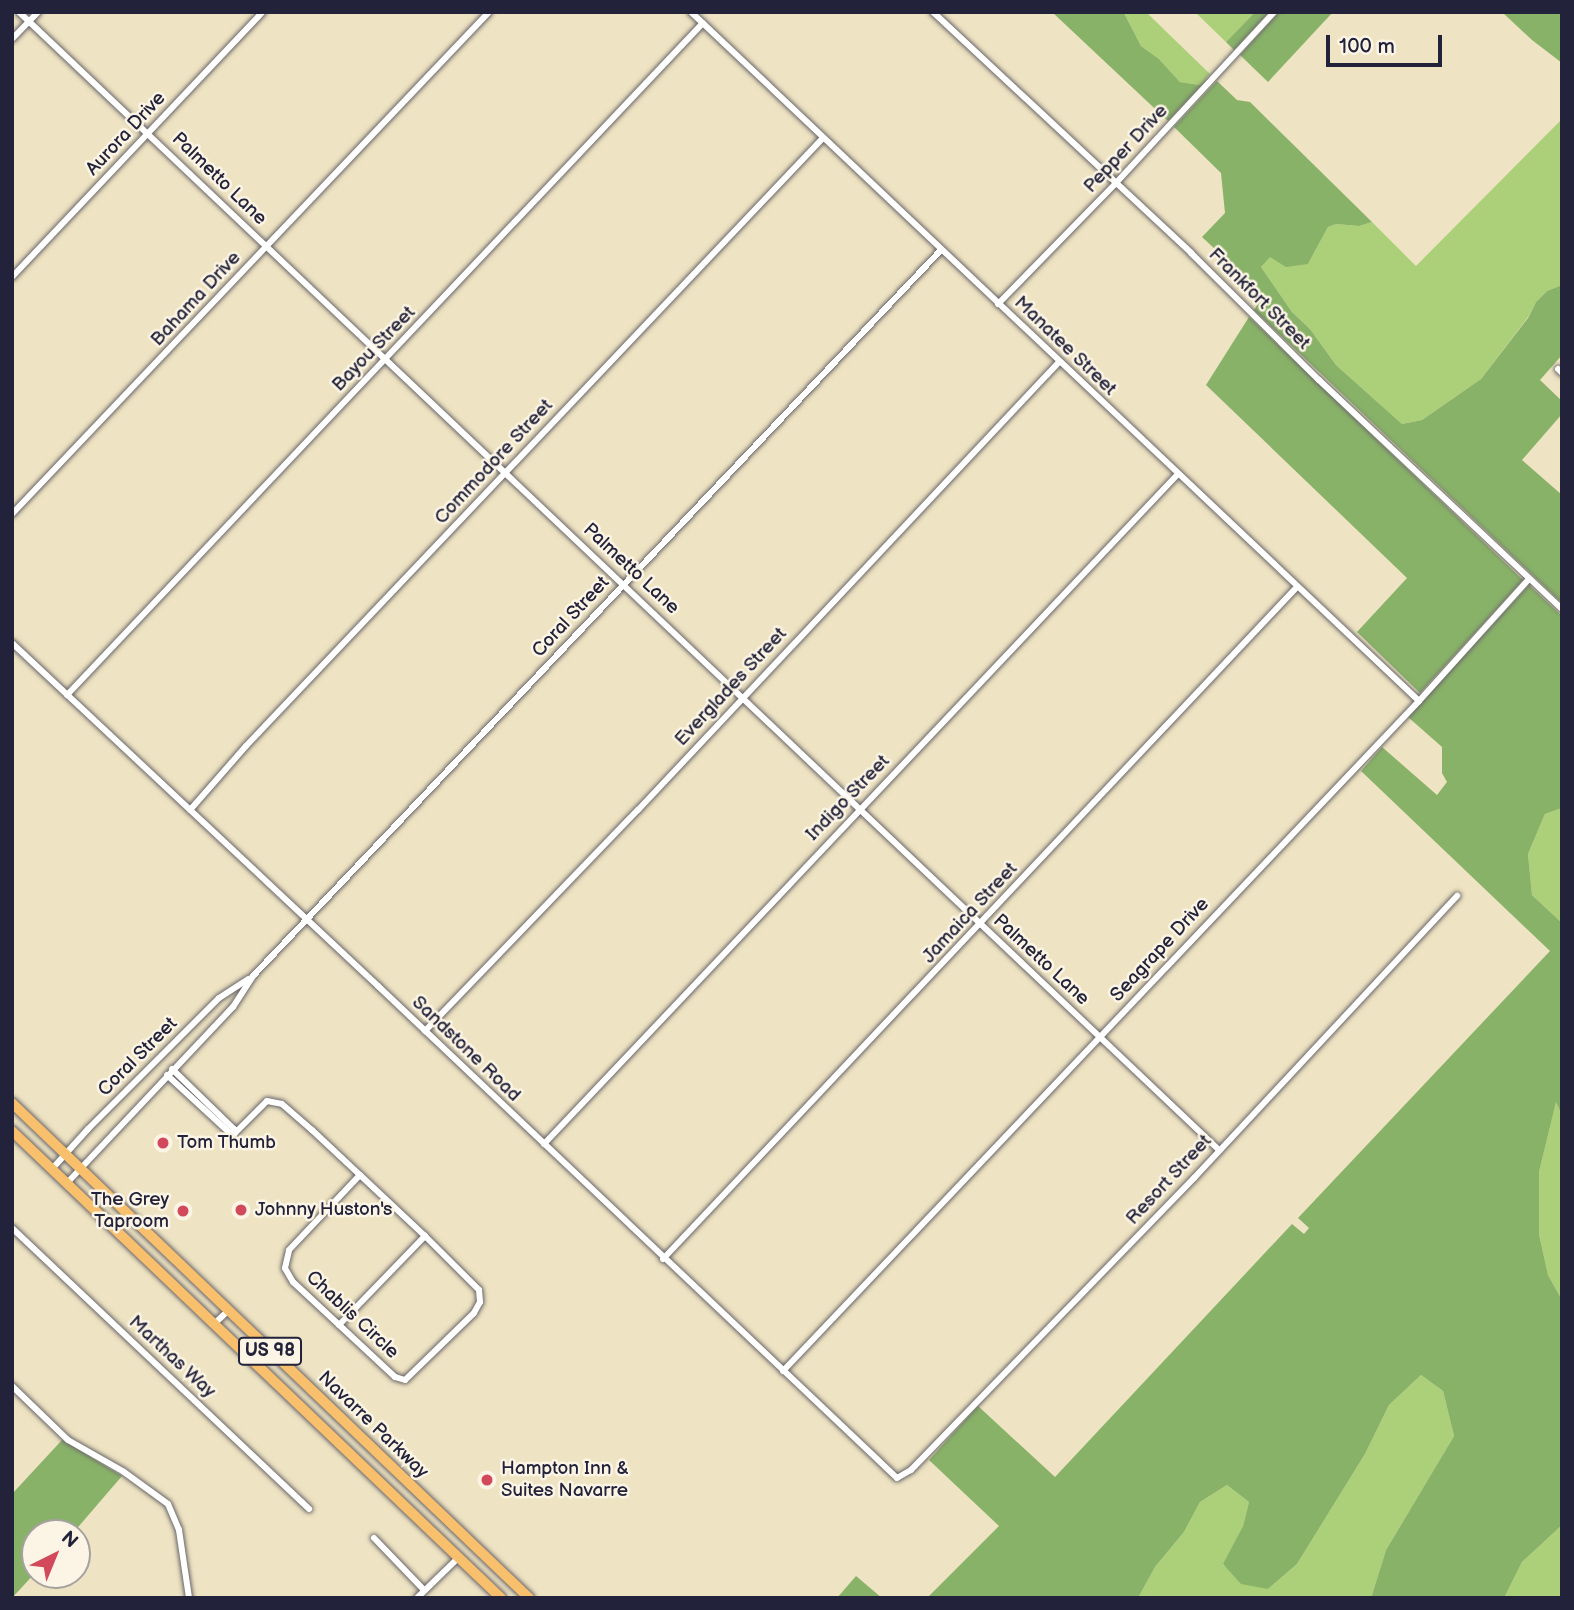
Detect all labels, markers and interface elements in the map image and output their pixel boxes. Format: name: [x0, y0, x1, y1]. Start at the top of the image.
scale bar: [1329, 21, 1444, 65]
text: 100 m: [1339, 34, 1395, 59]
street label: Aurora Drive: [81, 87, 171, 181]
street label: Pepper Drive: [1079, 100, 1173, 198]
street label: Palmetto Lane: [167, 128, 271, 230]
street label: Frankfort Street: [1203, 243, 1315, 355]
street label: Bahama Drive: [146, 247, 246, 351]
street label: Manatee Street: [1009, 291, 1121, 401]
street label: Bayou Street: [327, 301, 421, 397]
street label: Commodore Street: [430, 395, 558, 529]
street label: Palmetto Lane: [578, 519, 684, 619]
street label: Coral Street: [528, 572, 614, 662]
street label: Everglades Street: [670, 623, 792, 751]
street label: Indigo Street: [801, 750, 895, 846]
street label: Jamaica Street: [918, 858, 1022, 968]
street label: Seagrape Drive: [1106, 893, 1214, 1007]
street label: Palmetto Lane: [988, 910, 1094, 1010]
street label: Sandstone Road: [407, 991, 525, 1107]
street label: Coral Street: [93, 1012, 183, 1102]
street label: Resort Street: [1121, 1130, 1217, 1230]
place label: Tom Thumb: [177, 1132, 277, 1154]
marker: Tom Thumb: [155, 1135, 171, 1151]
place label: The Grey Taproom: [91, 1189, 169, 1233]
place label: Johnny Huston's: [255, 1199, 394, 1221]
marker: Johnny Huston's: [233, 1202, 249, 1218]
marker: The Grey Taproom: [175, 1203, 191, 1219]
street label: Chablis Circle: [301, 1266, 403, 1364]
street label: Marthas Way: [123, 1311, 221, 1403]
road number: US 98: [237, 1336, 303, 1366]
street label: Navarre Parkway: [313, 1367, 433, 1483]
place label: Hampton Inn & Suites Navarre: [501, 1458, 629, 1502]
marker: Hampton Inn & Suites Navarre: [479, 1472, 495, 1488]
north arrow: [21, 1519, 91, 1589]
text: N: [56, 1526, 82, 1553]

